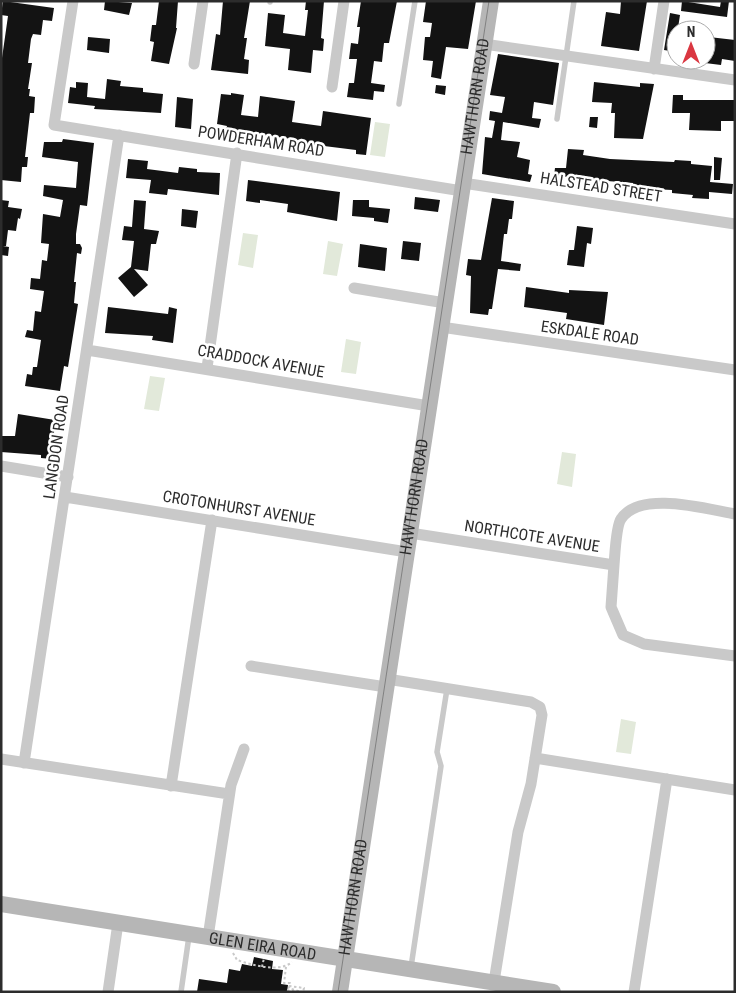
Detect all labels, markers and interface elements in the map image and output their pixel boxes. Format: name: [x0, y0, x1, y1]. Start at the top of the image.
north arrow: [666, 20, 716, 70]
text: N: [687, 24, 695, 40]
street label: HAWTHORN ROAD: [456, 37, 493, 156]
street label: POWDERHAM ROAD: [196, 122, 326, 160]
street label: HALSTEAD STREET: [539, 168, 663, 206]
street label: ESKDALE ROAD: [540, 317, 640, 349]
street label: CRADDOCK AVENUE: [196, 340, 326, 382]
street label: LANGDON ROAD: [39, 394, 73, 500]
street label: HAWTHORN ROAD: [395, 437, 432, 556]
street label: CROTONHURST AVENUE: [161, 487, 317, 529]
street label: NORTHCOTE AVENUE: [463, 516, 601, 556]
street label: HAWTHORN ROAD: [334, 838, 371, 957]
street label: GLEN EIRA ROAD: [208, 928, 318, 964]

